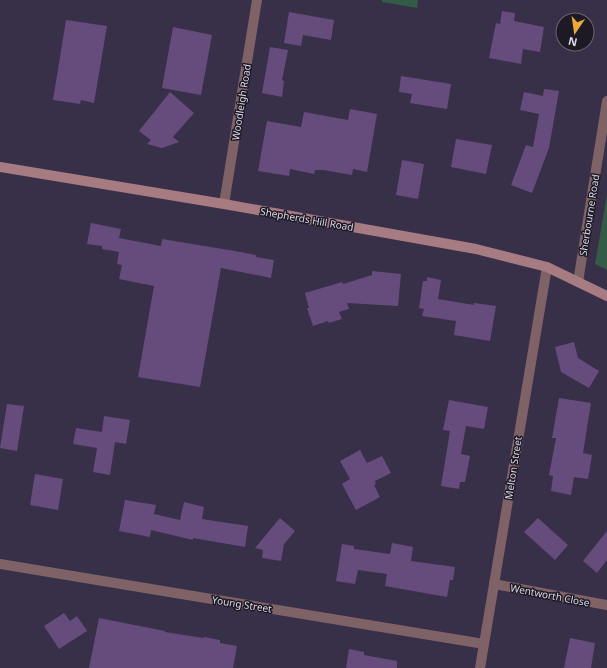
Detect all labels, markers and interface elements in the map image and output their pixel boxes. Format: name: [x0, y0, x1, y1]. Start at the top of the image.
north arrow: [555, 12, 595, 52]
text: N: [567, 34, 579, 51]
street label: Woodleigh Road: [228, 63, 254, 141]
street label: Sherbourne Road: [576, 173, 602, 257]
street label: Shepherds Hill Road: [259, 204, 355, 234]
street label: Melton Street: [501, 435, 525, 501]
street label: Wentworth Close: [509, 580, 591, 610]
street label: Young Street: [211, 592, 273, 616]

